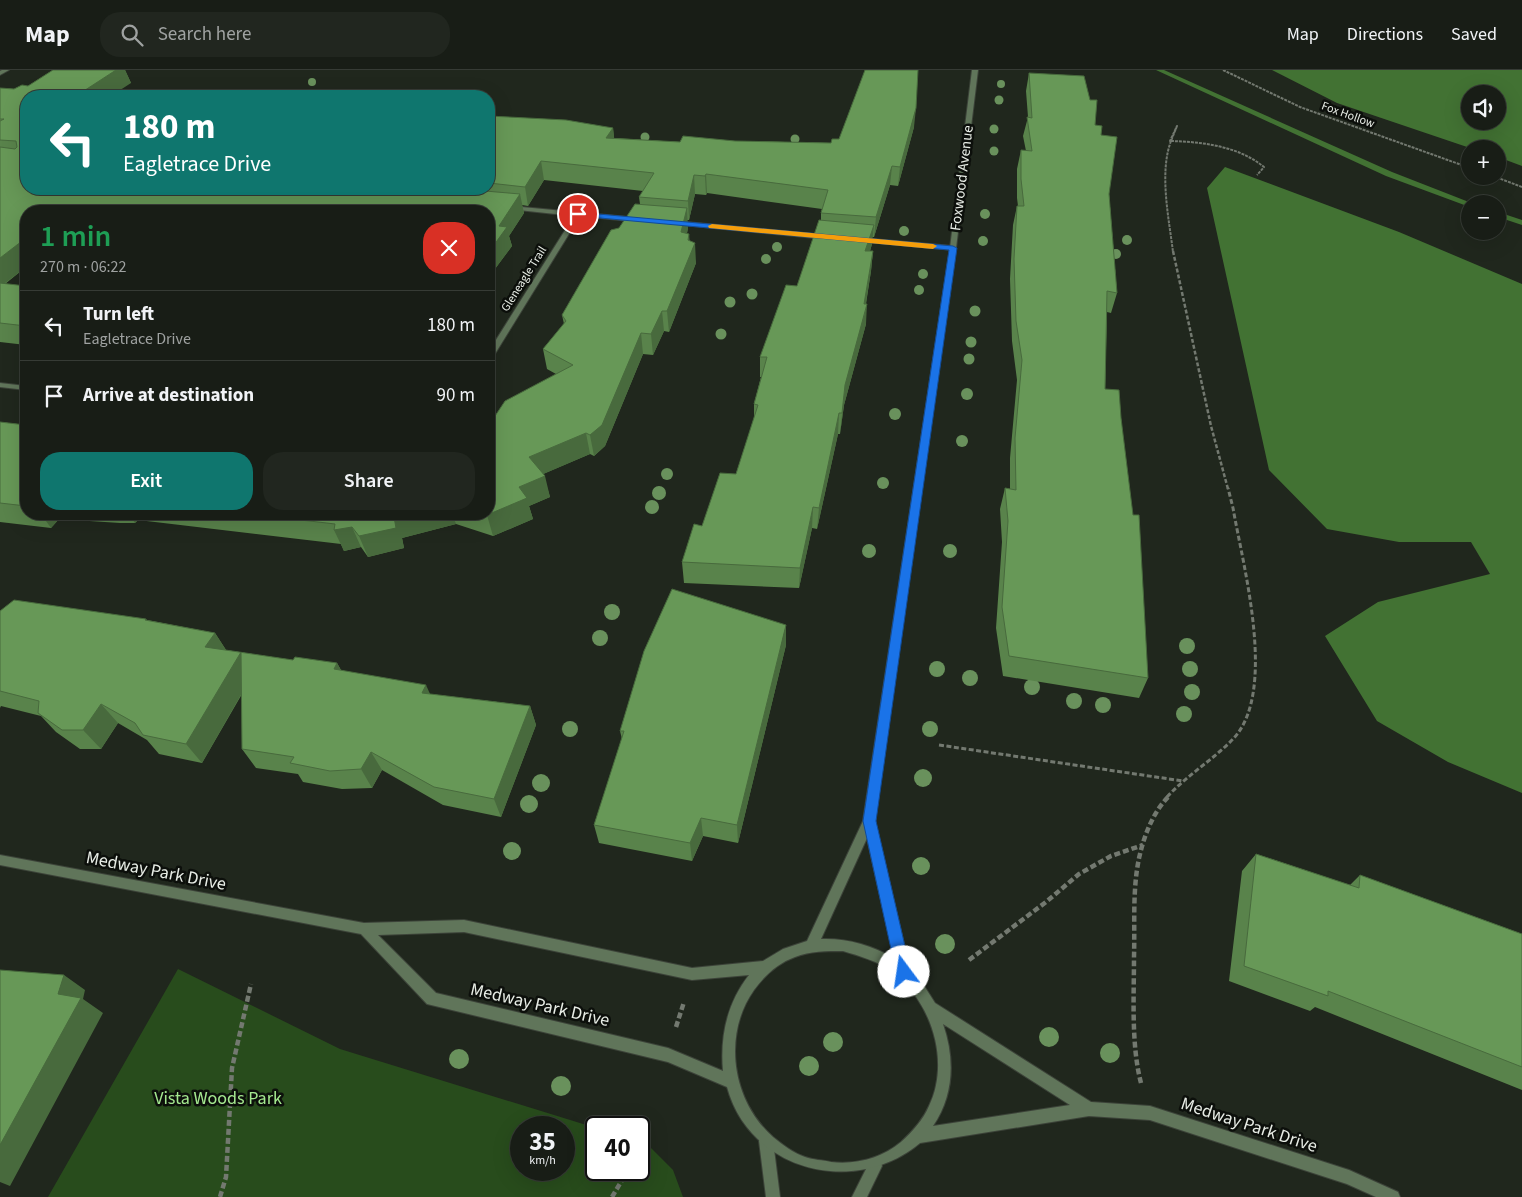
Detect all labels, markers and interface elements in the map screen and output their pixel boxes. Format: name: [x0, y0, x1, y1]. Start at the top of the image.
search box: [100, 12, 450, 57]
text: Map: [25, 17, 70, 52]
icon: search: [118, 21, 146, 49]
text: Search here: [158, 21, 251, 48]
text: Map: [1287, 22, 1319, 47]
text: Directions: [1347, 22, 1423, 47]
text: Saved: [1451, 22, 1497, 47]
map controls: [1461, 85, 1506, 240]
button: sound: [1461, 85, 1506, 130]
street label: Fox Hollow: [1319, 98, 1377, 133]
text: 180 m: [123, 102, 215, 152]
icon: left: [40, 110, 105, 175]
street label: Foxwood Avenue: [945, 124, 979, 232]
button: +: [1461, 140, 1506, 185]
text: Eagletrace Drive: [123, 148, 271, 180]
pin: [557, 193, 599, 235]
button: −: [1461, 195, 1506, 240]
icon: arrive: [564, 200, 592, 228]
text: 1 min: [40, 215, 111, 258]
button: close: [423, 222, 475, 274]
street label: Gleneagle Trail: [497, 243, 551, 315]
text: 270 m · 06:22: [40, 256, 127, 278]
text: Turn left: [83, 301, 154, 328]
icon: left: [40, 312, 68, 340]
text: 180 m: [427, 312, 475, 339]
text: Eagletrace Drive: [83, 328, 191, 350]
icon: arrive: [40, 382, 68, 410]
text: Arrive at destination: [83, 382, 254, 409]
text: 90 m: [437, 382, 475, 409]
button: Exit: [40, 452, 253, 510]
button: Share: [263, 452, 475, 510]
street label: Medway Park Drive: [84, 845, 228, 897]
position arrow: [877, 945, 929, 997]
street label: Medway Park Drive: [468, 977, 612, 1033]
park label: Vista Woods Park: [154, 1086, 282, 1111]
street label: Medway Park Drive: [1178, 1091, 1321, 1159]
speed limit sign: 40: [585, 1116, 650, 1181]
text: 35: [529, 1124, 556, 1160]
text: km/h: [529, 1152, 556, 1169]

